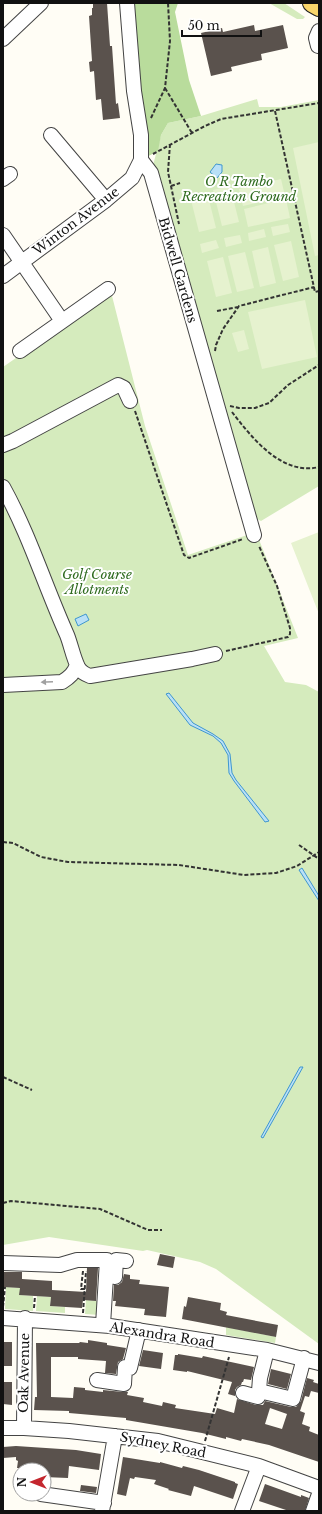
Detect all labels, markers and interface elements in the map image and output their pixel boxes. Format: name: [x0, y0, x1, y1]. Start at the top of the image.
scale bar: [182, 12, 261, 38]
text: 50 m: [188, 18, 220, 33]
park label: O R Tambo Recreation Ground: [181, 173, 297, 205]
street label: Winton Avenue: [29, 183, 123, 260]
street label: Bidwell Gardens: [155, 215, 201, 325]
park label: Golf Course Allotments: [62, 566, 132, 598]
one-way arrow: [41, 679, 53, 686]
street label: Alexandra Road: [107, 1318, 216, 1352]
street label: Oak Avenue: [15, 1333, 33, 1413]
street label: Sydney Road: [118, 1428, 208, 1462]
north arrow: [12, 1462, 52, 1502]
text: N: [15, 1476, 29, 1487]

